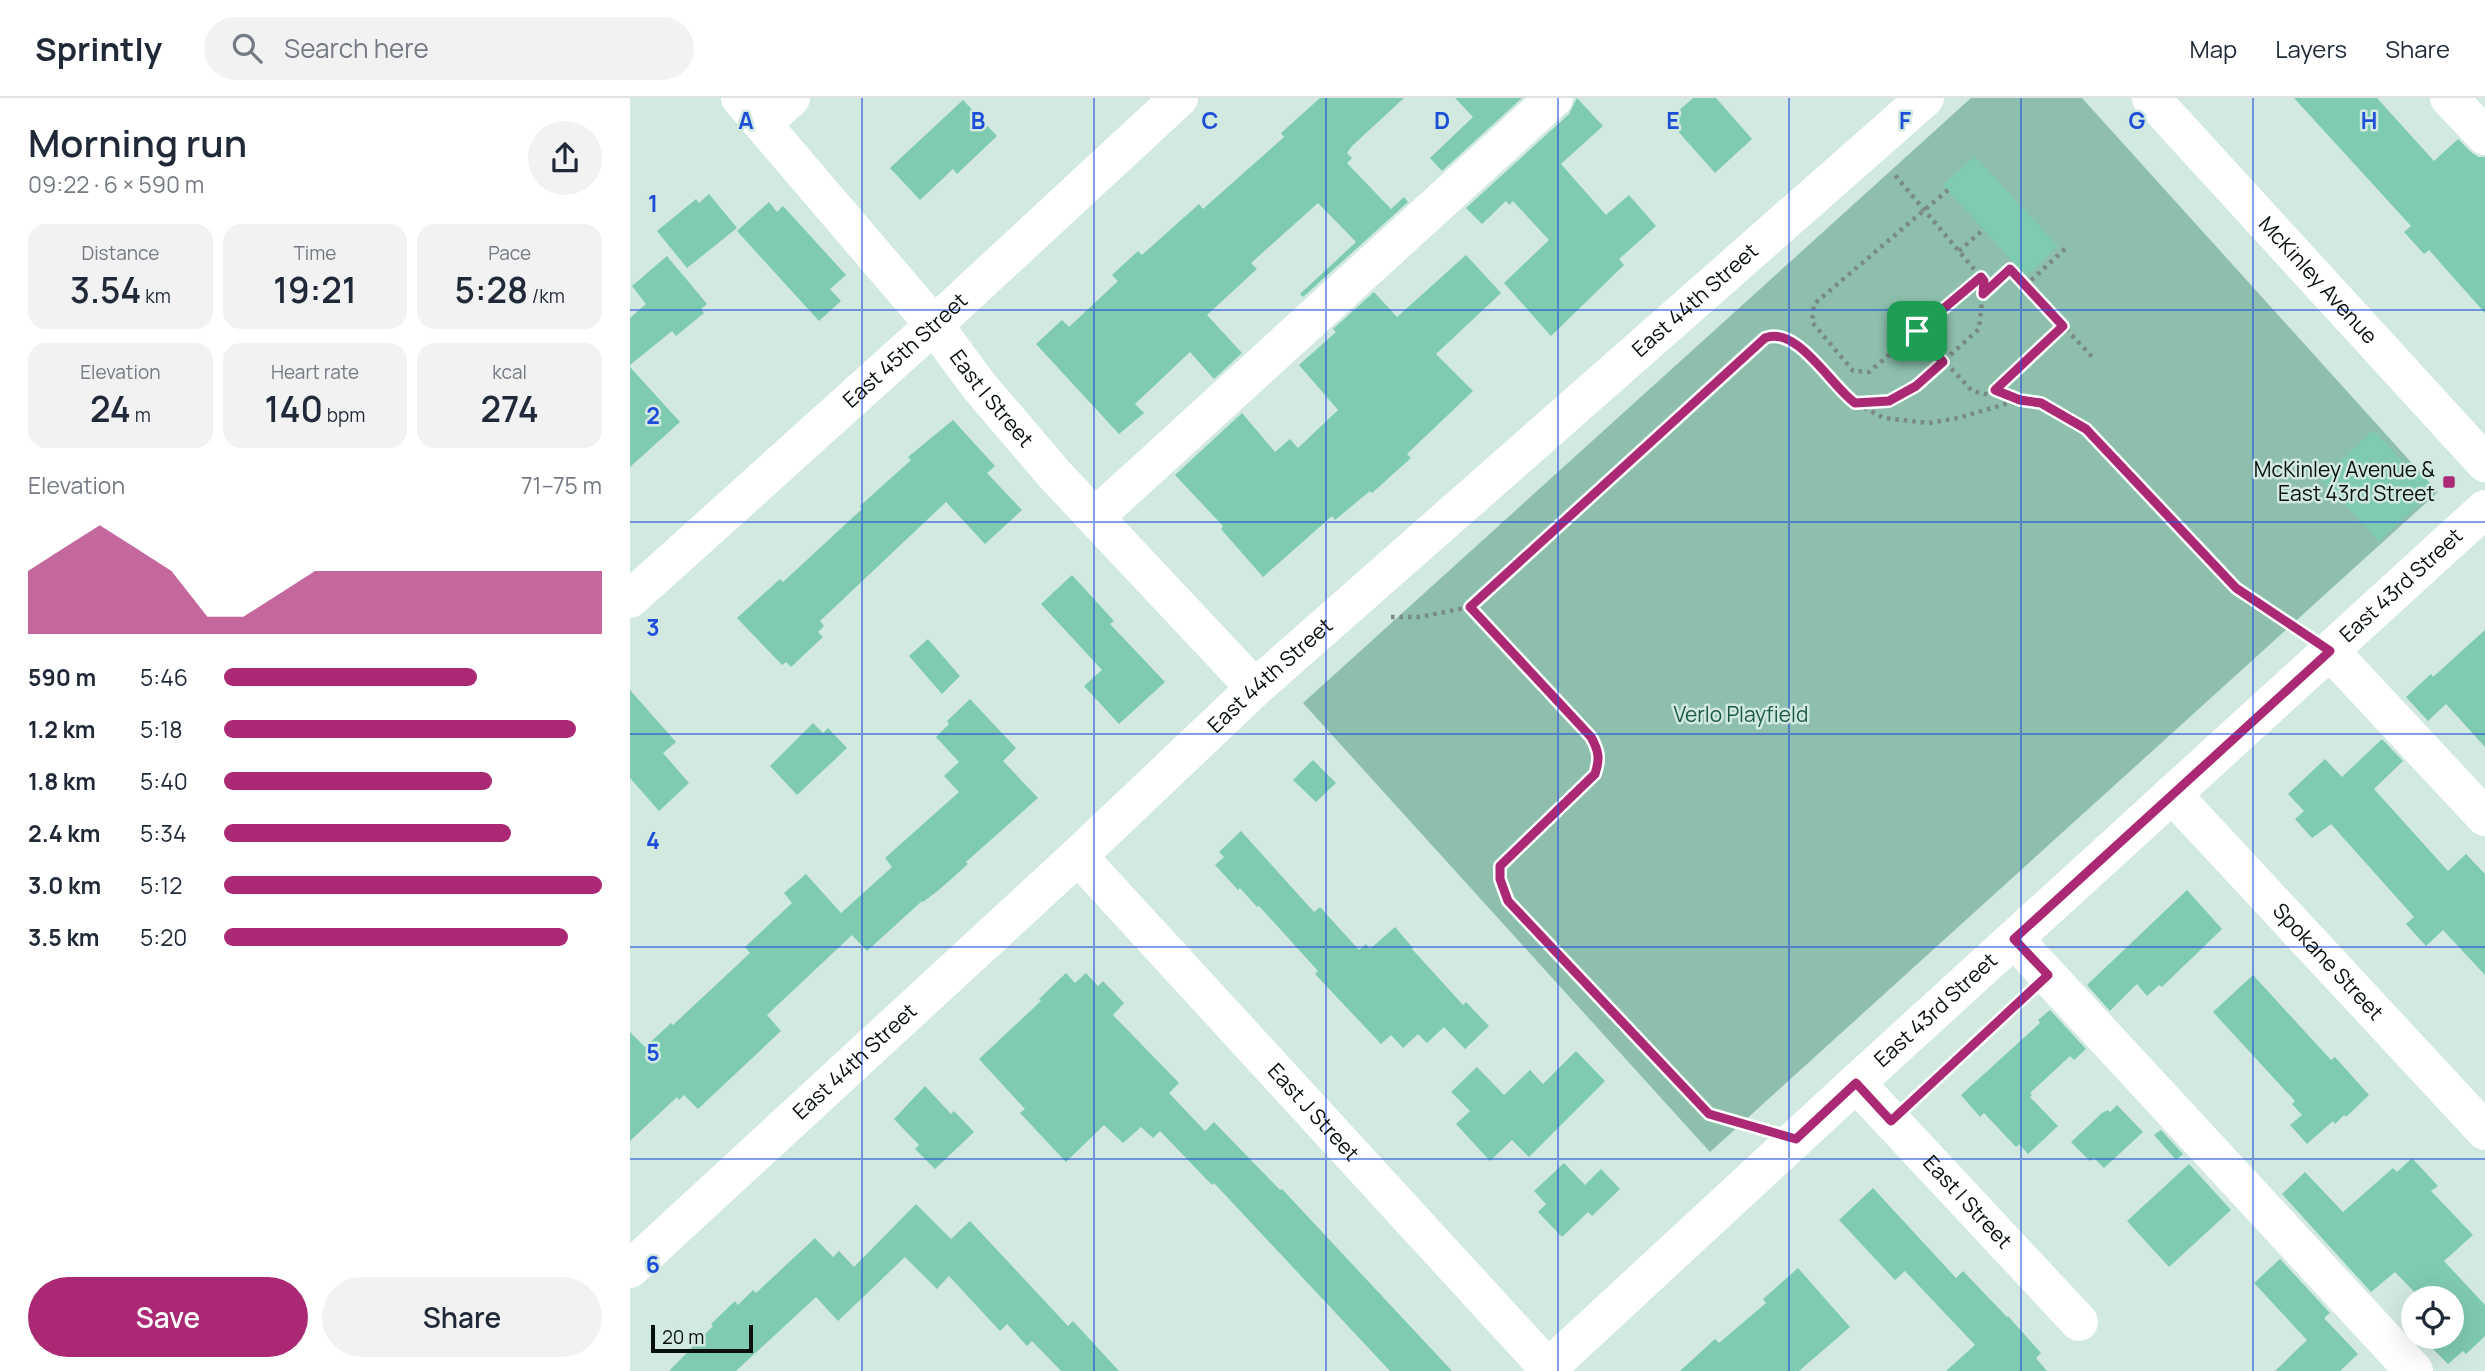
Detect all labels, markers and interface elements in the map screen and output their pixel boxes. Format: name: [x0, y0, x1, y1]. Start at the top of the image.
search box: [204, 17, 694, 80]
text: Sprintly: [35, 26, 162, 71]
icon: search: [228, 29, 266, 67]
text: Search here: [284, 30, 429, 66]
text: Map: [2190, 32, 2237, 65]
text: Layers: [2275, 32, 2347, 65]
text: Share: [2385, 32, 2450, 65]
text: A: [738, 104, 754, 136]
text: B: [971, 104, 985, 136]
text: C: [1202, 104, 1219, 136]
text: D: [1434, 104, 1450, 136]
text: E: [1666, 104, 1680, 136]
text: F: [1899, 104, 1911, 136]
text: G: [2129, 104, 2146, 136]
text: H: [2361, 104, 2377, 136]
text: Morning run: [28, 116, 247, 168]
button: share: [528, 121, 602, 195]
text: 09:22 · 6 × 590 m: [28, 168, 204, 200]
text: 1: [648, 187, 658, 219]
street label: McKinley Avenue: [2253, 210, 2384, 349]
street label: East 44th Street: [1626, 236, 1764, 363]
text: Distance: [81, 240, 159, 266]
text: Time: [294, 240, 336, 266]
text: Pace: [488, 240, 531, 266]
text: 3.54: [70, 266, 141, 314]
text: 19:21: [273, 266, 357, 314]
text: 5:28: [455, 266, 528, 314]
text: km: [141, 283, 171, 309]
text: /km: [528, 283, 565, 309]
street label: East 45th Street: [837, 286, 973, 413]
pin: [1887, 301, 1947, 361]
icon: arrive: [1898, 312, 1936, 350]
street label: East I Street: [944, 344, 1040, 453]
text: Elevation: [80, 359, 160, 385]
text: Heart rate: [271, 359, 359, 385]
text: kcal: [492, 359, 527, 385]
text: 24: [90, 385, 131, 433]
text: 140: [265, 385, 323, 433]
text: 274: [480, 385, 539, 433]
text: 2: [646, 399, 660, 431]
text: m: [131, 402, 151, 428]
text: bpm: [323, 402, 365, 428]
place label: McKinley Avenue & East 43rd Street: [2254, 455, 2435, 507]
text: Elevation: [28, 469, 125, 501]
text: 71–75 m: [521, 469, 602, 501]
marker: McKinley Avenue & East 43rd Street: [2441, 474, 2457, 490]
street label: East 43rd Street: [2333, 521, 2468, 648]
text: 3: [646, 611, 660, 643]
street label: East 44th Street: [1201, 611, 1338, 739]
text: 590 m: [28, 661, 96, 693]
text: 5:46: [140, 661, 188, 693]
park label: Verlo Playfield: [1674, 700, 1808, 728]
text: 1.2 km: [28, 713, 95, 745]
text: 5:18: [140, 713, 182, 745]
text: 1.8 km: [28, 765, 96, 797]
text: 5:40: [140, 765, 188, 797]
text: 2.4 km: [28, 817, 100, 849]
text: 5:34: [140, 817, 186, 849]
text: 4: [646, 824, 660, 856]
text: 3.0 km: [28, 869, 101, 901]
text: 5:12: [140, 869, 182, 901]
street label: Spokane Street: [2267, 896, 2390, 1026]
text: 3.5 km: [28, 921, 99, 953]
text: 5:20: [140, 921, 187, 953]
street label: East 43rd Street: [1868, 946, 2003, 1073]
street label: East 44th Street: [786, 997, 922, 1125]
text: 5: [646, 1036, 660, 1068]
street label: East J Street: [1262, 1057, 1366, 1166]
street label: East I Street: [1917, 1149, 2018, 1254]
text: 6: [646, 1248, 660, 1280]
button: Save: [28, 1277, 308, 1357]
button: Share: [322, 1277, 602, 1357]
map controls: [2401, 1286, 2464, 1349]
button: locate: [2401, 1286, 2464, 1349]
scale bar: [651, 1322, 752, 1354]
text: 20 m: [662, 1324, 704, 1350]

